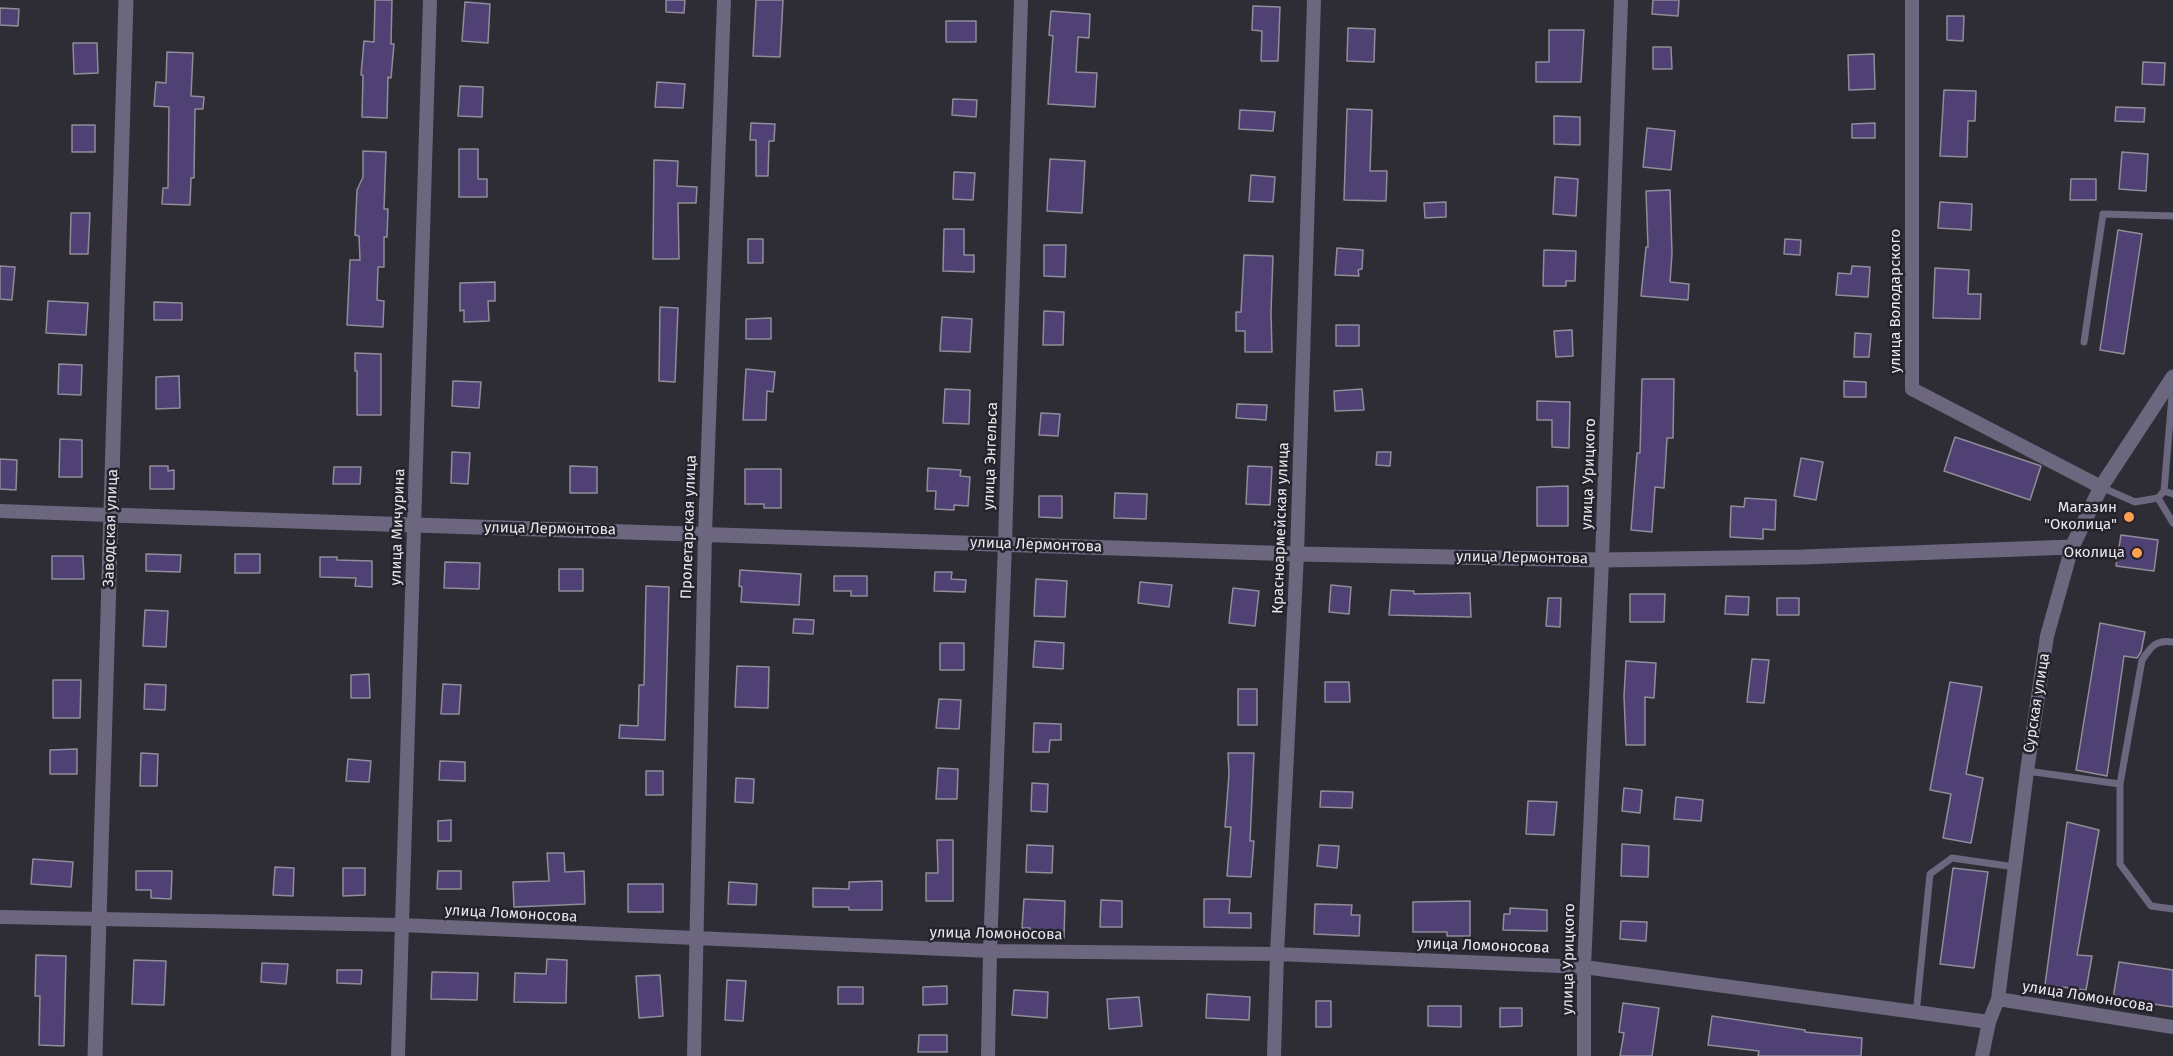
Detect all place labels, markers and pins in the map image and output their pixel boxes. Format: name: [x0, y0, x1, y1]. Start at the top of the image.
place label: Магазин "Околица": [2044, 499, 2117, 534]
marker: Магазин "Околица": [2122, 510, 2136, 524]
place label: Околица: [2064, 544, 2125, 562]
marker: Околица: [2130, 546, 2144, 560]

